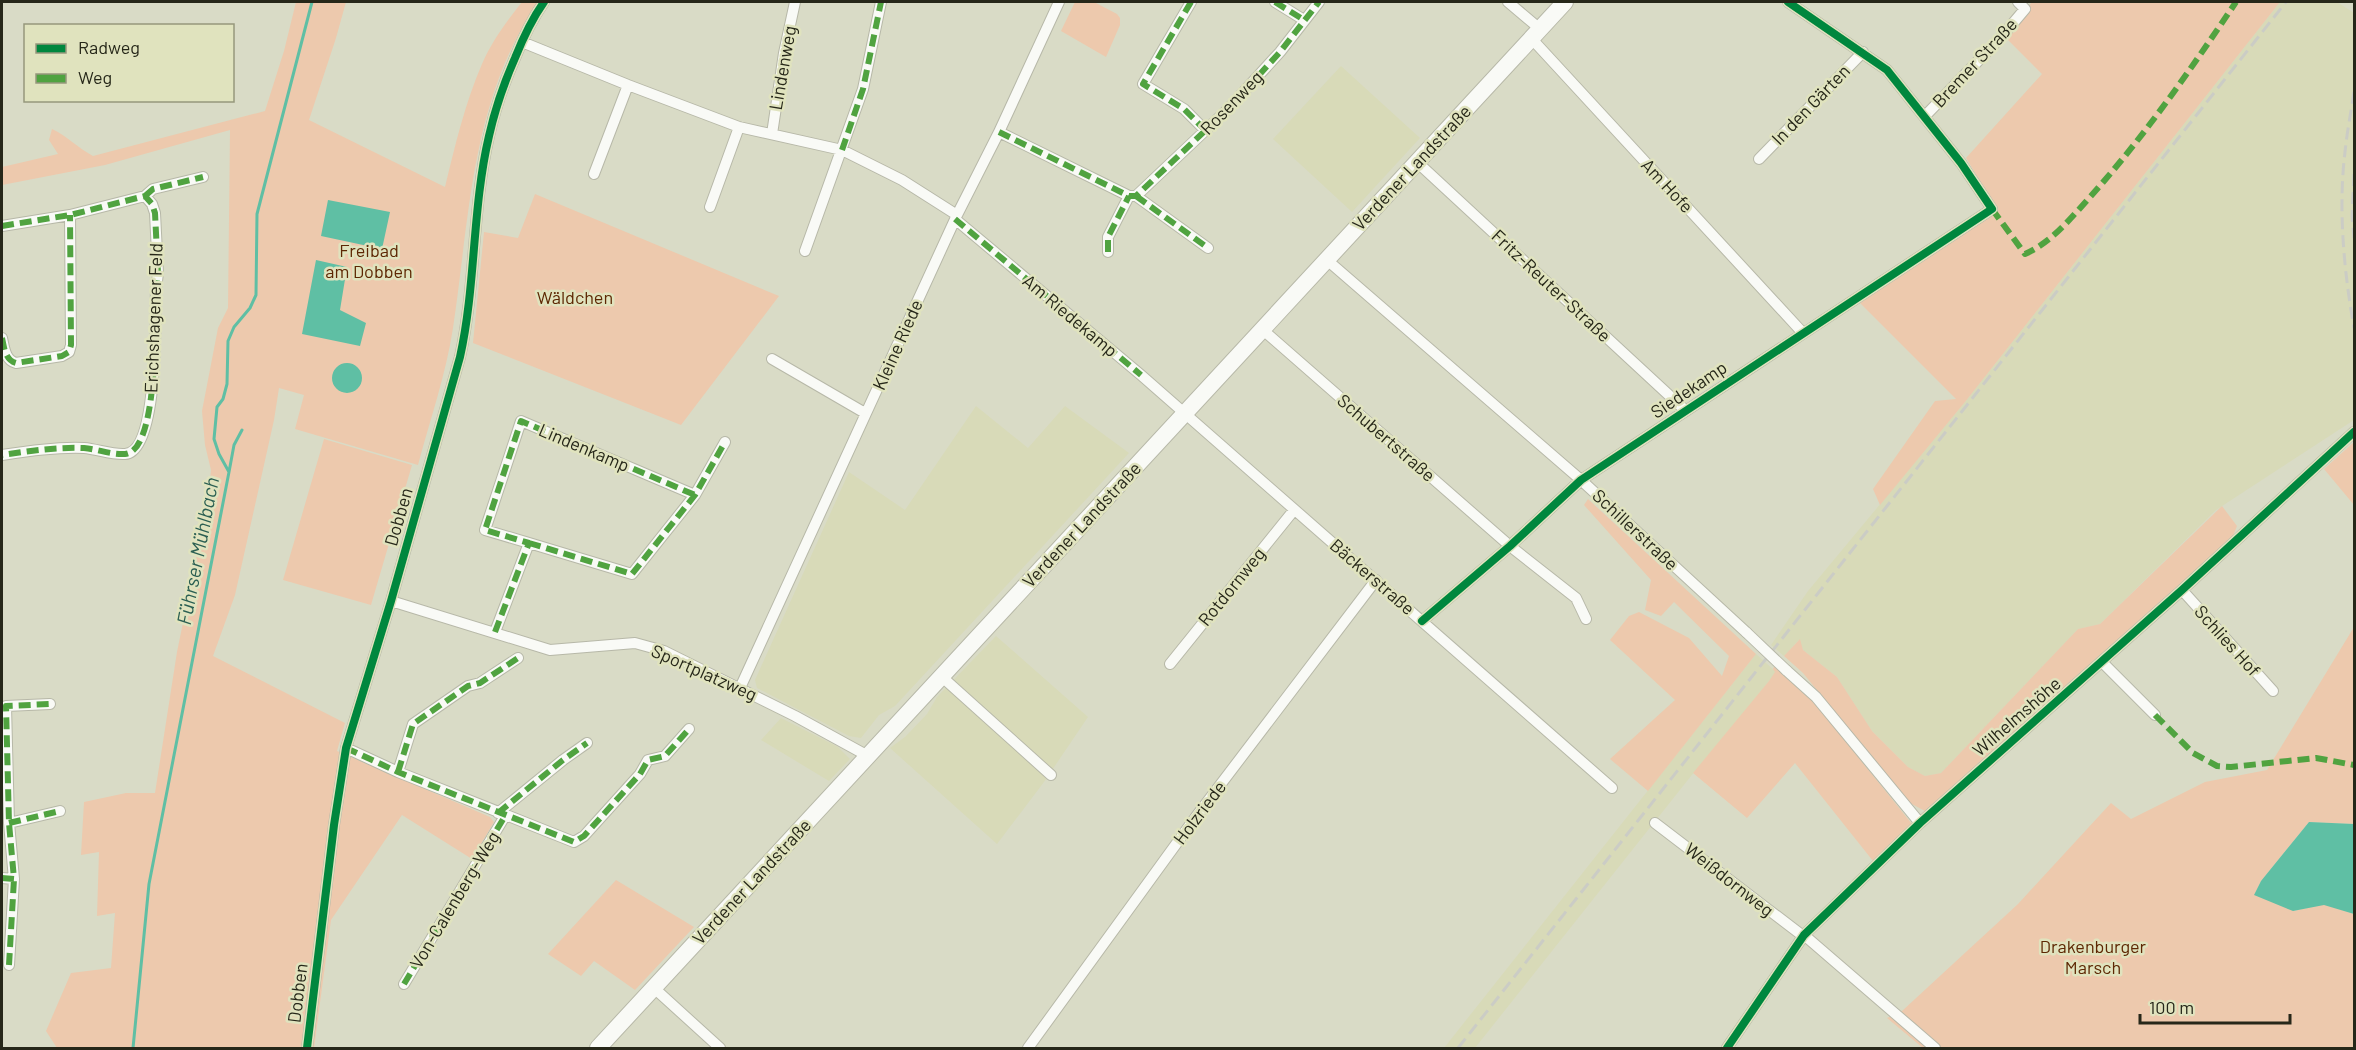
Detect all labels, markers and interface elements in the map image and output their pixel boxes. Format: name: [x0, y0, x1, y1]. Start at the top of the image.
street label: Bremer Straße: [1927, 13, 2021, 112]
legend: [24, 24, 234, 102]
street label: Lindenweg: [764, 24, 800, 112]
text: Radweg: [78, 36, 140, 58]
street label: In den Gärten: [1767, 60, 1854, 149]
text: Weg: [78, 66, 112, 88]
street label: Rosenweg: [1195, 66, 1267, 139]
street label: Verdener Landstraße: [1347, 100, 1475, 235]
street label: Am Hofe: [1637, 154, 1698, 217]
street label: Fritz-Reuter-Straße: [1488, 224, 1616, 346]
park label: Freibad am Dobben: [325, 239, 413, 282]
street label: Erichshagener Feld: [139, 242, 167, 393]
street label: Am Riedekamp: [1019, 269, 1122, 361]
park label: Wäldchen: [537, 286, 613, 308]
street label: Kleine Riede: [867, 296, 927, 393]
street label: Siedekamp: [1646, 356, 1731, 423]
street label: Schubertstraße: [1333, 389, 1440, 486]
street label: Lindenkamp: [536, 418, 633, 476]
street label: Verdener Landstraße: [1017, 457, 1145, 592]
water label: Führser Mühlbach: [171, 475, 223, 627]
street label: Schillerstraße: [1588, 484, 1683, 575]
street label: Dobben: [379, 485, 417, 548]
street label: Bäckerstraße: [1326, 534, 1419, 619]
street label: Rotdornweg: [1193, 543, 1270, 630]
street label: Schlies Hof: [2190, 600, 2265, 680]
street label: Sportplatzweg: [648, 639, 761, 705]
street label: Wilhelmshöhe: [1968, 672, 2065, 761]
street label: Holzriede: [1168, 776, 1230, 849]
street label: Verdener Landstraße: [687, 814, 815, 949]
street label: Von-Calenberg-Weg: [405, 827, 504, 972]
street label: Weißdornweg: [1681, 838, 1778, 921]
park label: Drakenburger Marsch: [2040, 935, 2147, 978]
street label: Dobben: [282, 962, 312, 1024]
scale bar: [2140, 987, 2290, 1025]
text: 100 m: [2149, 996, 2194, 1018]

